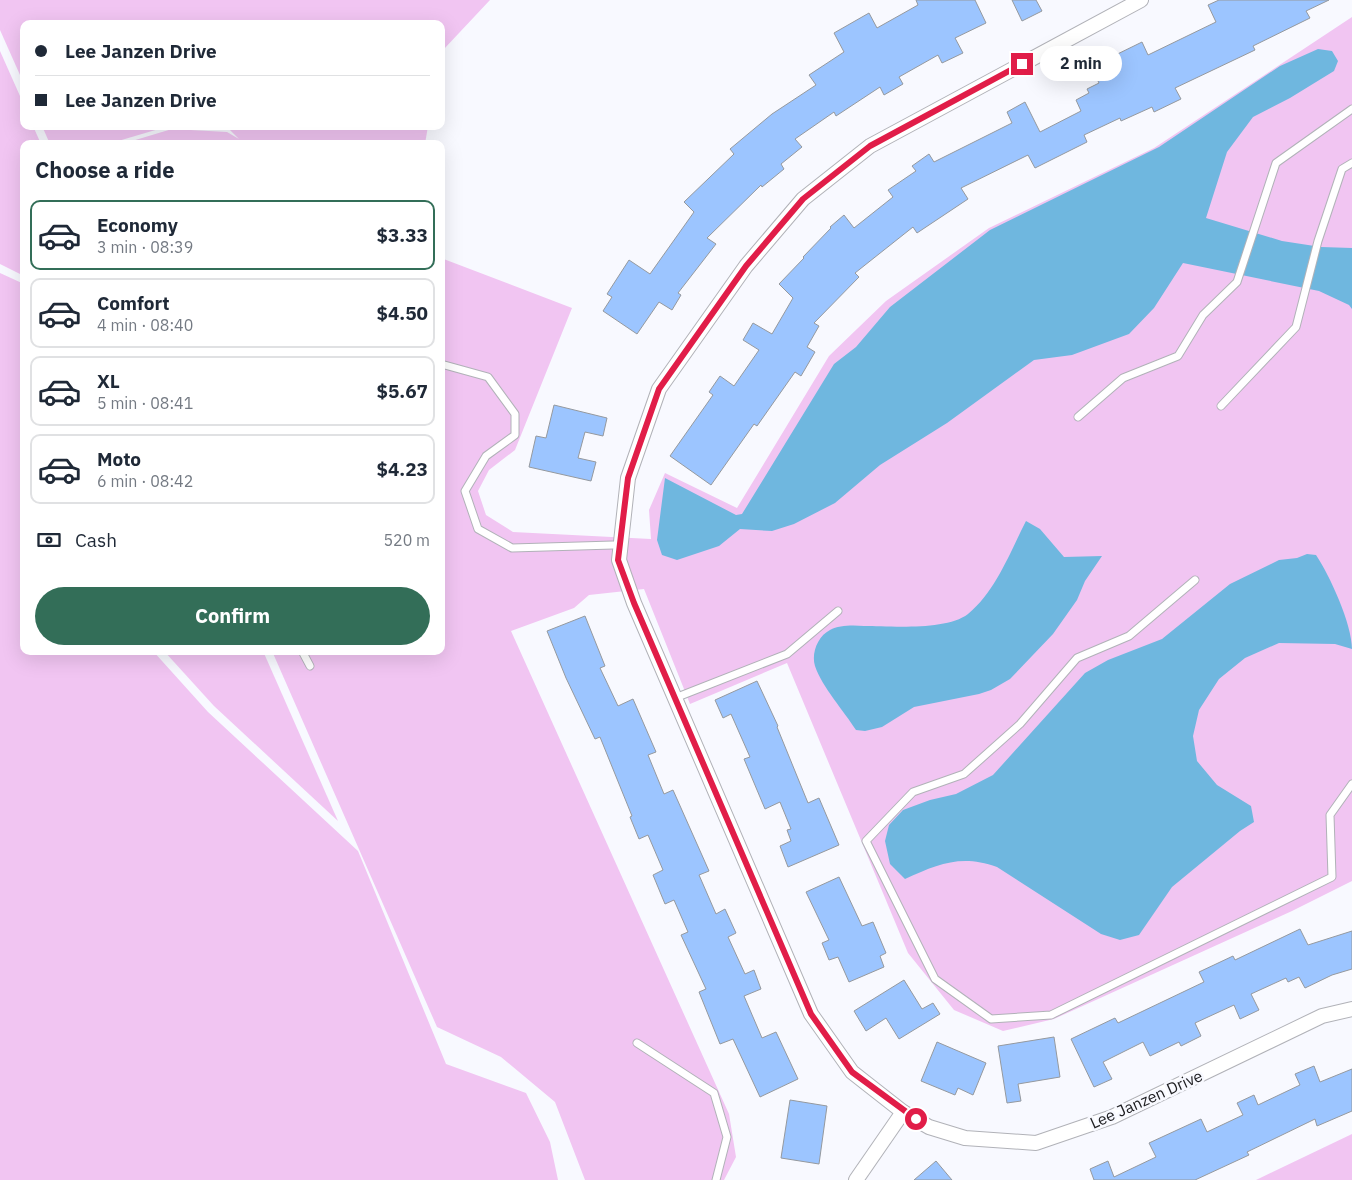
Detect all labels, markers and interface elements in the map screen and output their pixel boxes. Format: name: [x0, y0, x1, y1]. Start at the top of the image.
text: Lee Janzen Drive: [65, 39, 217, 63]
callout: 2 min: [1040, 46, 1122, 82]
route end: [1011, 53, 1033, 75]
text: 2 min: [1060, 53, 1102, 73]
text: Lee Janzen Drive: [65, 88, 217, 112]
text: Choose a ride: [35, 155, 175, 184]
icon: car: [37, 213, 82, 258]
text: Economy: [97, 213, 178, 237]
text: $3.33: [376, 223, 428, 247]
text: 3 min · 08:39: [97, 237, 193, 257]
icon: car: [37, 291, 82, 336]
text: Comfort: [97, 291, 170, 315]
text: $4.50: [376, 301, 428, 325]
text: 4 min · 08:40: [97, 315, 193, 335]
icon: car: [37, 369, 82, 414]
text: XL: [97, 369, 120, 393]
text: $5.67: [376, 379, 428, 403]
text: 5 min · 08:41: [97, 393, 193, 413]
icon: car: [37, 447, 82, 492]
text: Moto: [97, 447, 141, 471]
text: $4.23: [376, 457, 428, 481]
text: 6 min · 08:42: [97, 471, 193, 491]
icon: cash: [35, 526, 63, 554]
text: Cash: [75, 528, 117, 552]
text: 520 m: [383, 530, 430, 550]
button: Confirm: [35, 587, 430, 645]
street label: Lee Janzen Drive: [1087, 1065, 1206, 1133]
route start: [905, 1108, 927, 1130]

